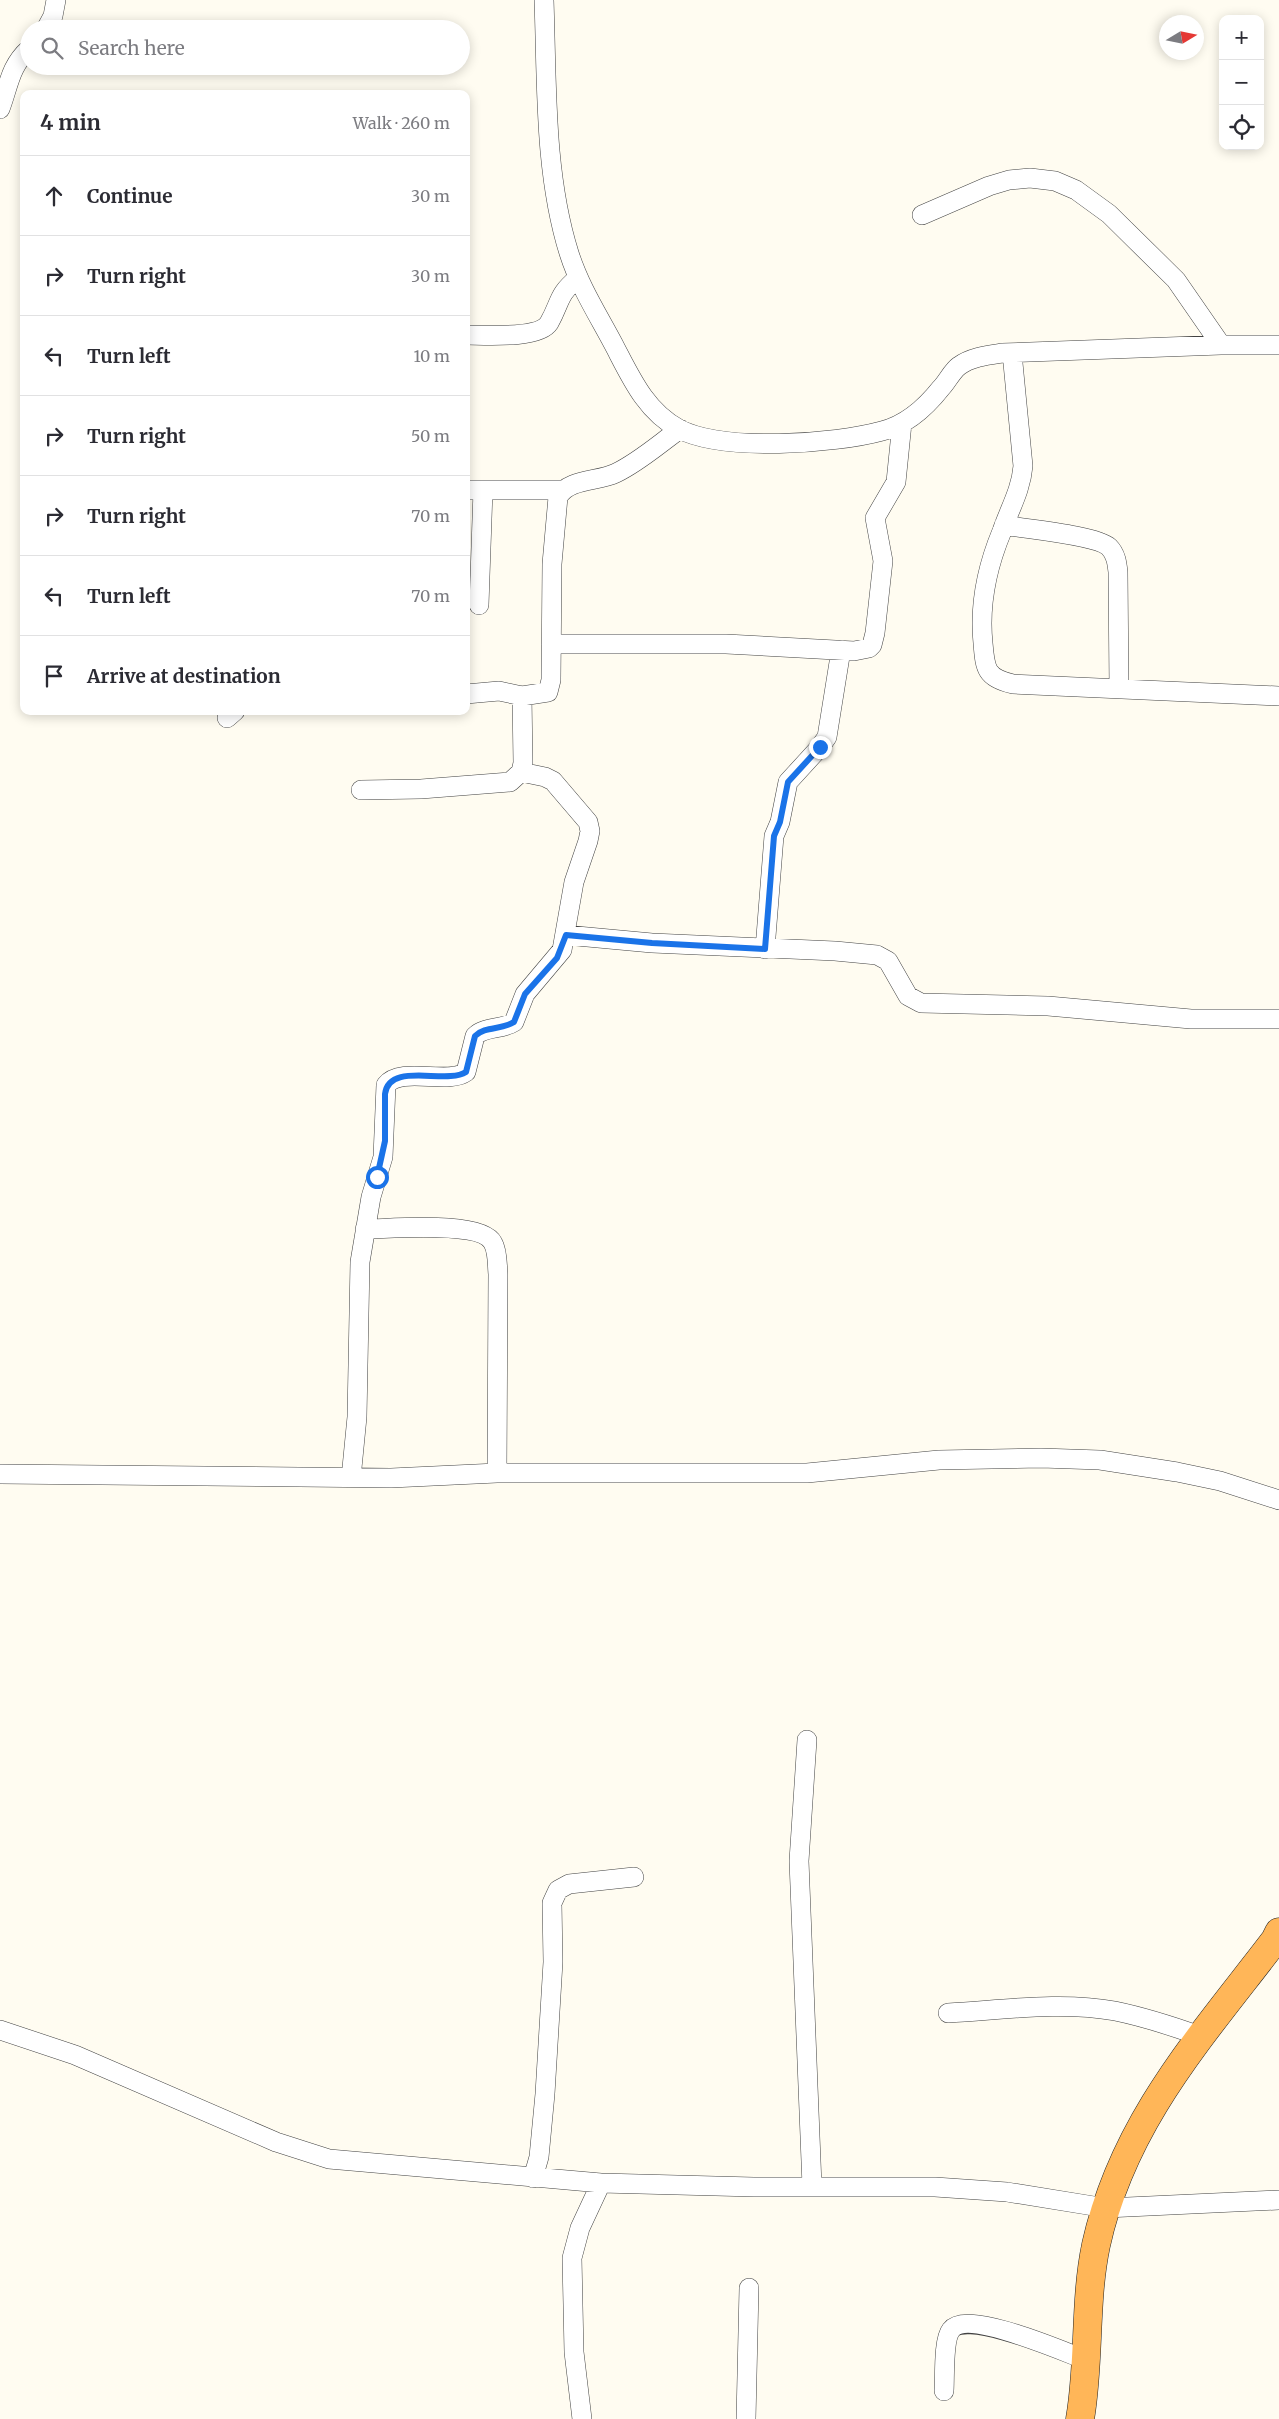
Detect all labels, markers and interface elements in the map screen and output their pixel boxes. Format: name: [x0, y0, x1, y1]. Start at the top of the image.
north arrow: [1159, 15, 1204, 60]
map controls: [1219, 15, 1264, 150]
button: +: [1219, 15, 1264, 60]
search box: [20, 20, 470, 75]
icon: search: [38, 34, 66, 62]
text: Search here: [78, 36, 185, 60]
button: −: [1219, 60, 1264, 105]
button: locate: [1219, 105, 1264, 150]
text: 4 min: [40, 109, 101, 136]
text: Walk · 260 m: [353, 113, 450, 133]
icon: ahead: [40, 182, 68, 210]
text: Continue: [87, 184, 173, 208]
text: 30 m: [411, 186, 450, 206]
icon: right: [40, 262, 68, 290]
text: Turn right: [87, 264, 186, 288]
text: 30 m: [411, 266, 450, 286]
icon: left: [40, 342, 68, 370]
text: Turn left: [87, 344, 171, 368]
text: 10 m: [413, 346, 450, 366]
icon: right: [40, 422, 68, 450]
text: Turn right: [87, 424, 186, 448]
text: 50 m: [411, 426, 450, 446]
icon: right: [40, 502, 68, 530]
text: Turn right: [87, 504, 186, 528]
text: 70 m: [411, 506, 450, 526]
icon: left: [40, 582, 68, 610]
text: Turn left: [87, 584, 171, 608]
text: 70 m: [411, 586, 450, 606]
icon: arrive: [40, 662, 68, 690]
text: Arrive at destination: [87, 664, 281, 688]
route end: [809, 736, 832, 759]
route start: [366, 1166, 389, 1189]

